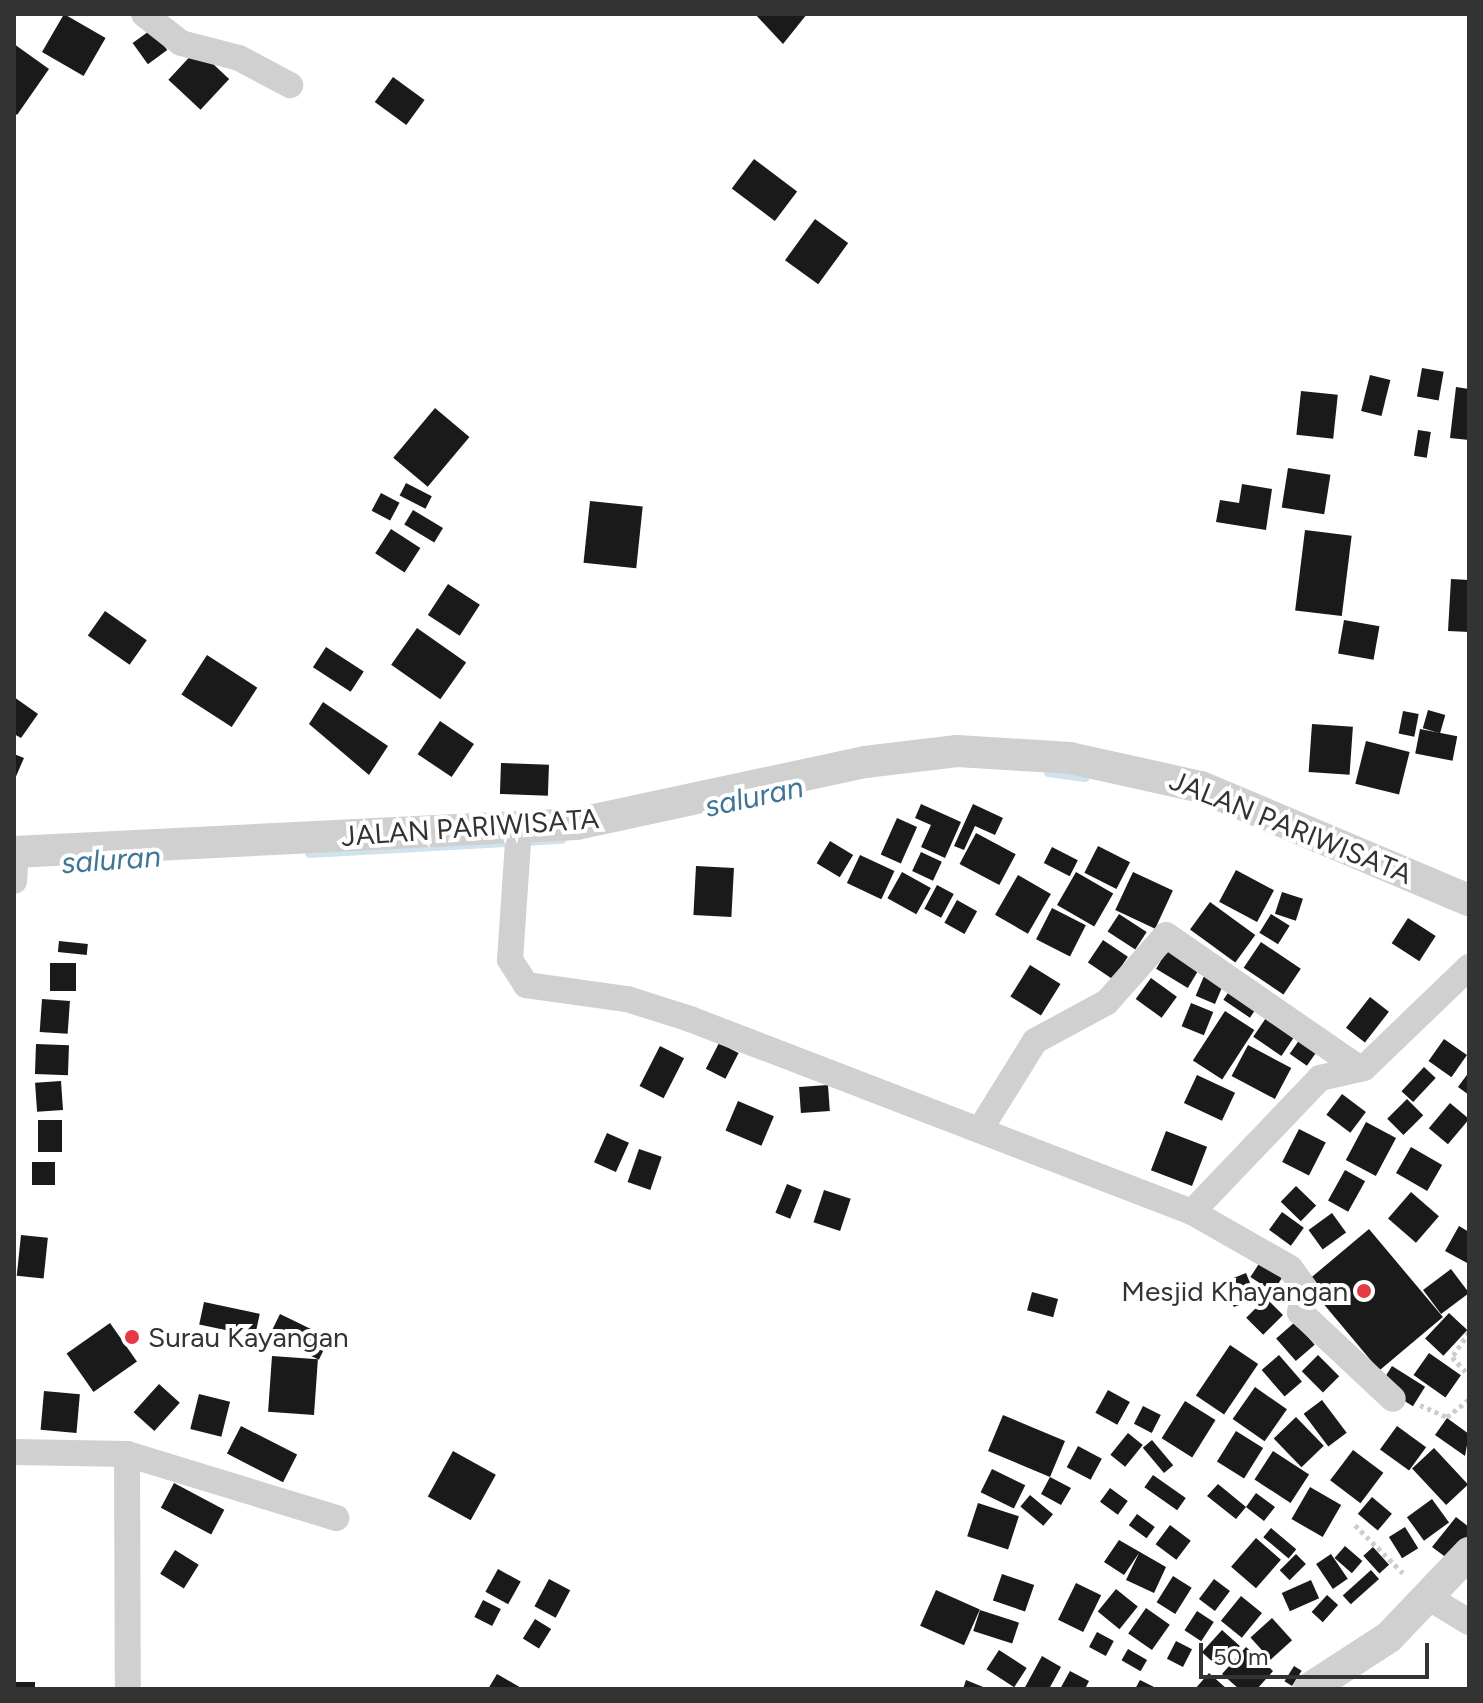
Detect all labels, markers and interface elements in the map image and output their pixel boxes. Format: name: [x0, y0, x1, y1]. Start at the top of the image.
street label: JALAN PARIWISATA: [1165, 763, 1417, 891]
water label: saluran: [702, 769, 806, 825]
street label: JALAN PARIWISATA: [340, 801, 600, 853]
water label: saluran: [60, 839, 162, 881]
place label: Mesjid Khayangan: [1121, 1274, 1348, 1308]
marker: Mesjid Khayangan: [1355, 1282, 1373, 1300]
place label: Surau Kayangan: [148, 1320, 349, 1354]
marker: Surau Kayangan: [123, 1328, 141, 1346]
scale bar: [1203, 1627, 1433, 1677]
text: 50 m: [1213, 1642, 1269, 1671]

